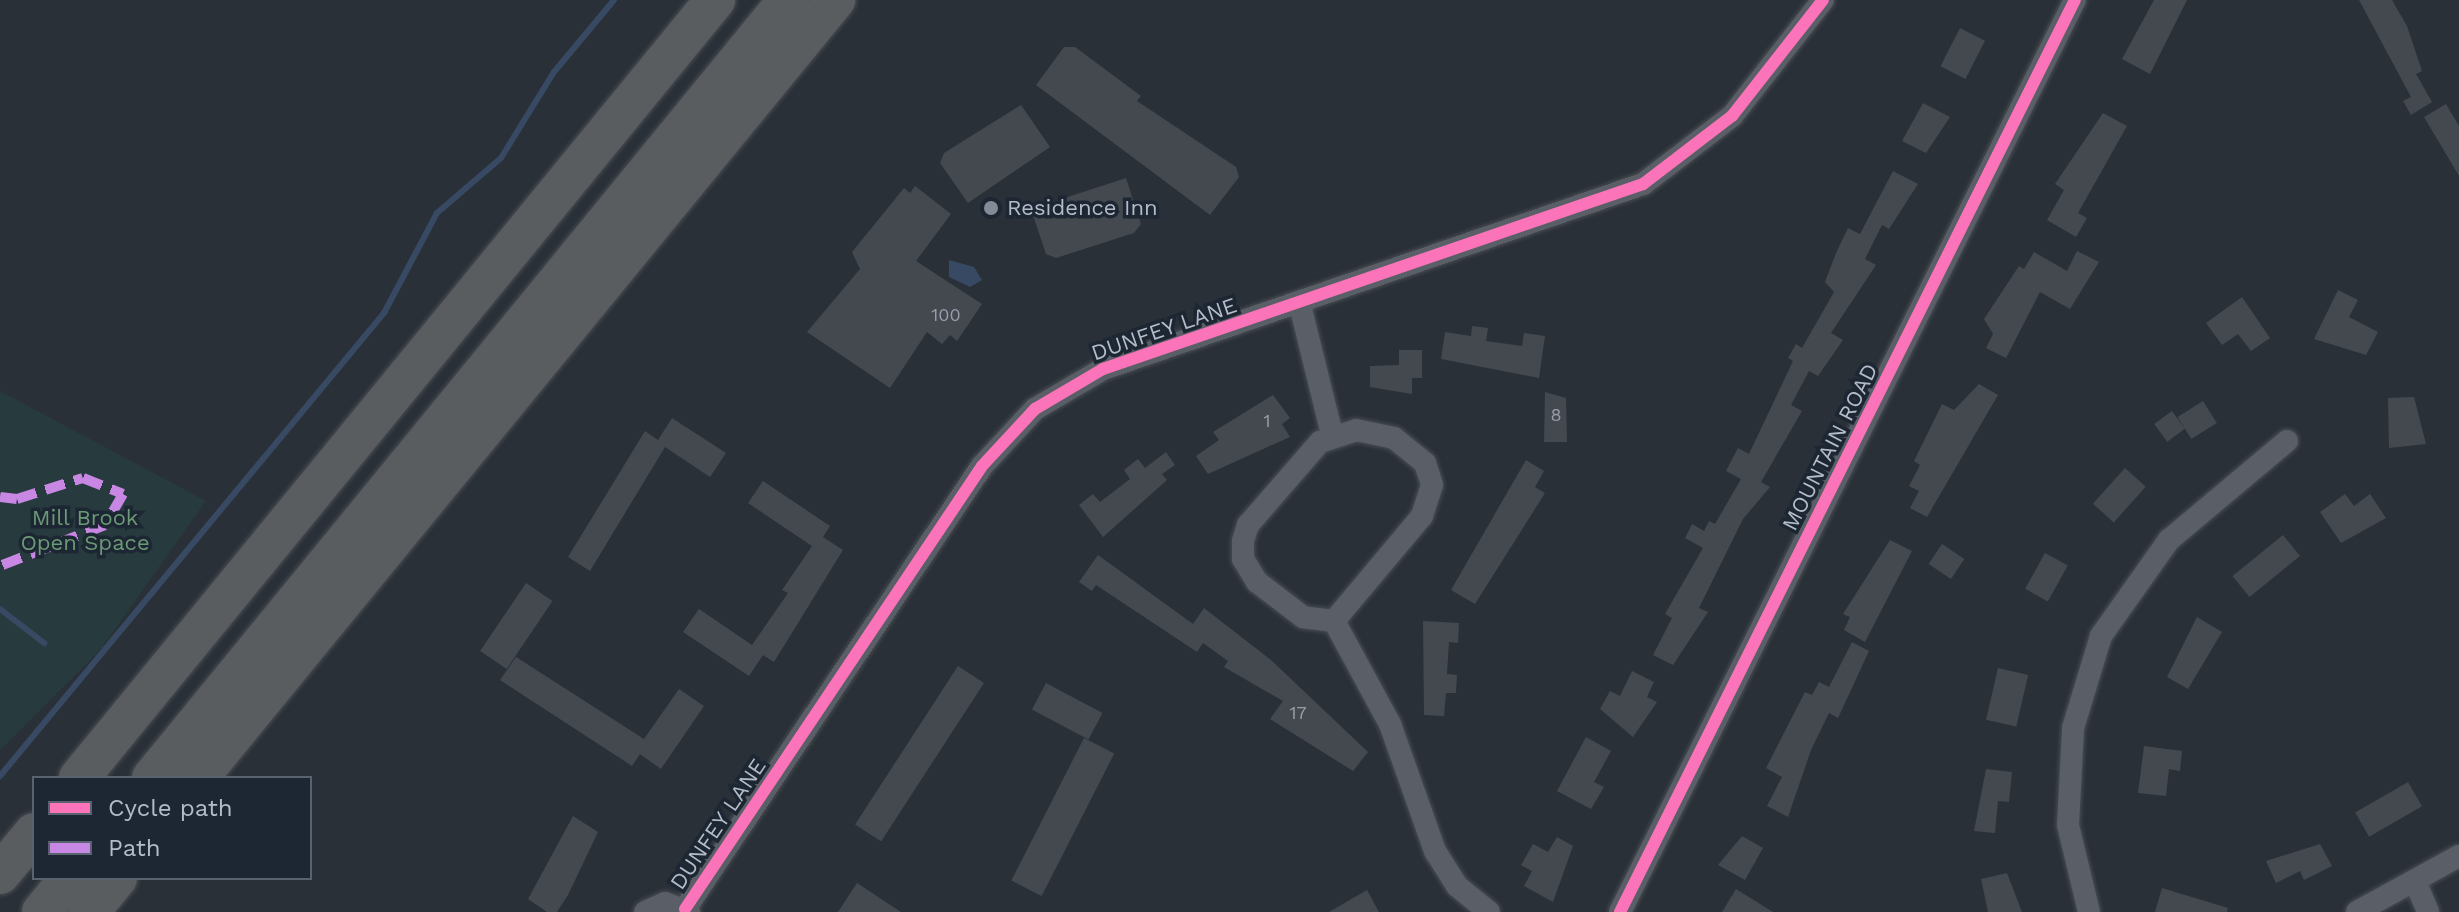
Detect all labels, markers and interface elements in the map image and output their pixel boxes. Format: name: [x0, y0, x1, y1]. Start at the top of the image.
place label: Residence Inn: [1007, 195, 1158, 221]
marker: Residence Inn: [982, 199, 1000, 217]
street label: DUNFEY LANE: [1087, 292, 1241, 366]
house number: 100: [931, 304, 961, 326]
street label: MOUNTAIN ROAD: [1777, 359, 1883, 535]
house number: 8: [1550, 404, 1562, 426]
house number: 1: [1263, 410, 1271, 432]
park label: Mill Brook Open Space: [20, 504, 150, 556]
house number: 17: [1289, 702, 1307, 724]
street label: DUNFEY LANE: [664, 753, 772, 895]
legend: [32, 776, 312, 880]
text: Cycle path: [108, 794, 233, 822]
text: Path: [108, 834, 161, 862]

